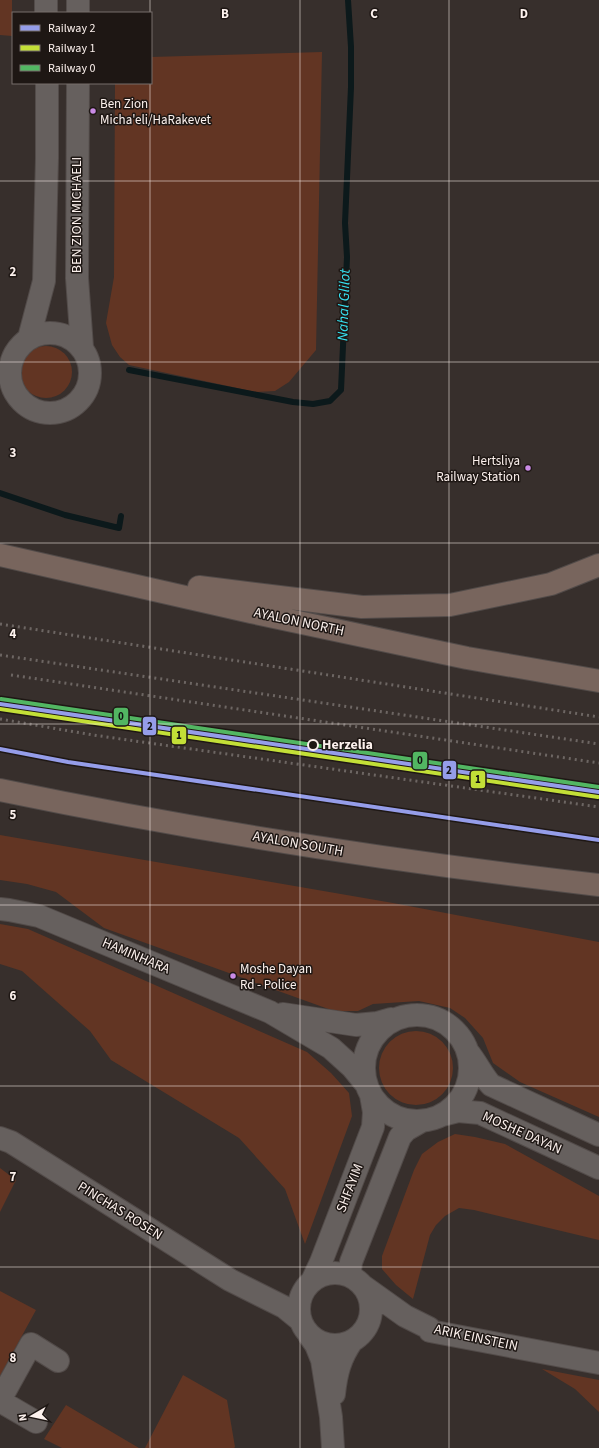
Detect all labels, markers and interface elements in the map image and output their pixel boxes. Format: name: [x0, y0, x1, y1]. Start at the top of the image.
text: B: [221, 5, 229, 23]
text: C: [370, 5, 378, 23]
text: D: [520, 5, 528, 23]
legend: [12, 12, 152, 84]
text: Railway 2: [48, 20, 95, 37]
text: Railway 1: [48, 40, 95, 57]
text: Railway 0: [48, 60, 95, 77]
place label: Ben Zion Micha'eli/HaRakevet: [100, 95, 212, 129]
marker: Ben Zion Micha'eli/HaRakevet: [88, 106, 98, 116]
street label: BEN ZION MICHAELI: [67, 157, 87, 273]
text: 2: [10, 263, 17, 281]
water label: Nahal Glilot: [332, 267, 356, 342]
text: 3: [10, 444, 17, 462]
place label: Hertsliya Railway Station: [436, 452, 520, 486]
marker: Hertsliya Railway Station: [523, 463, 533, 473]
street label: AYALON NORTH: [252, 603, 346, 641]
text: 4: [10, 625, 17, 643]
line badge: 0: [113, 707, 129, 726]
text: 0: [118, 709, 124, 724]
line badge: 2: [142, 716, 157, 736]
text: 2: [147, 719, 153, 734]
line badge: 1: [171, 726, 187, 745]
text: 1: [176, 728, 182, 743]
place label: Herzelia: [322, 735, 373, 755]
marker: Herzelia: [307, 739, 319, 751]
line badge: 0: [412, 751, 428, 770]
text: 0: [417, 753, 423, 768]
line badge: 2: [442, 760, 457, 780]
text: 2: [446, 763, 452, 778]
line badge: 1: [470, 770, 486, 789]
text: 1: [475, 772, 481, 787]
text: 5: [10, 806, 17, 824]
street label: AYALON SOUTH: [251, 826, 345, 862]
street label: HAMINHARA: [99, 933, 173, 979]
place label: Moshe Dayan Rd - Police: [240, 960, 312, 994]
marker: Moshe Dayan Rd - Police: [228, 971, 238, 981]
text: 6: [10, 987, 17, 1005]
street label: MOSHE DAYAN: [479, 1107, 565, 1159]
street label: SHFAYIM: [332, 1161, 368, 1215]
text: 7: [10, 1168, 17, 1186]
street label: PINCHAS ROSEN: [74, 1177, 166, 1245]
street label: ARIK EINSTEIN: [432, 1319, 520, 1357]
text: 8: [10, 1349, 17, 1367]
north arrow: [12, 1396, 52, 1436]
text: N: [15, 1413, 31, 1422]

